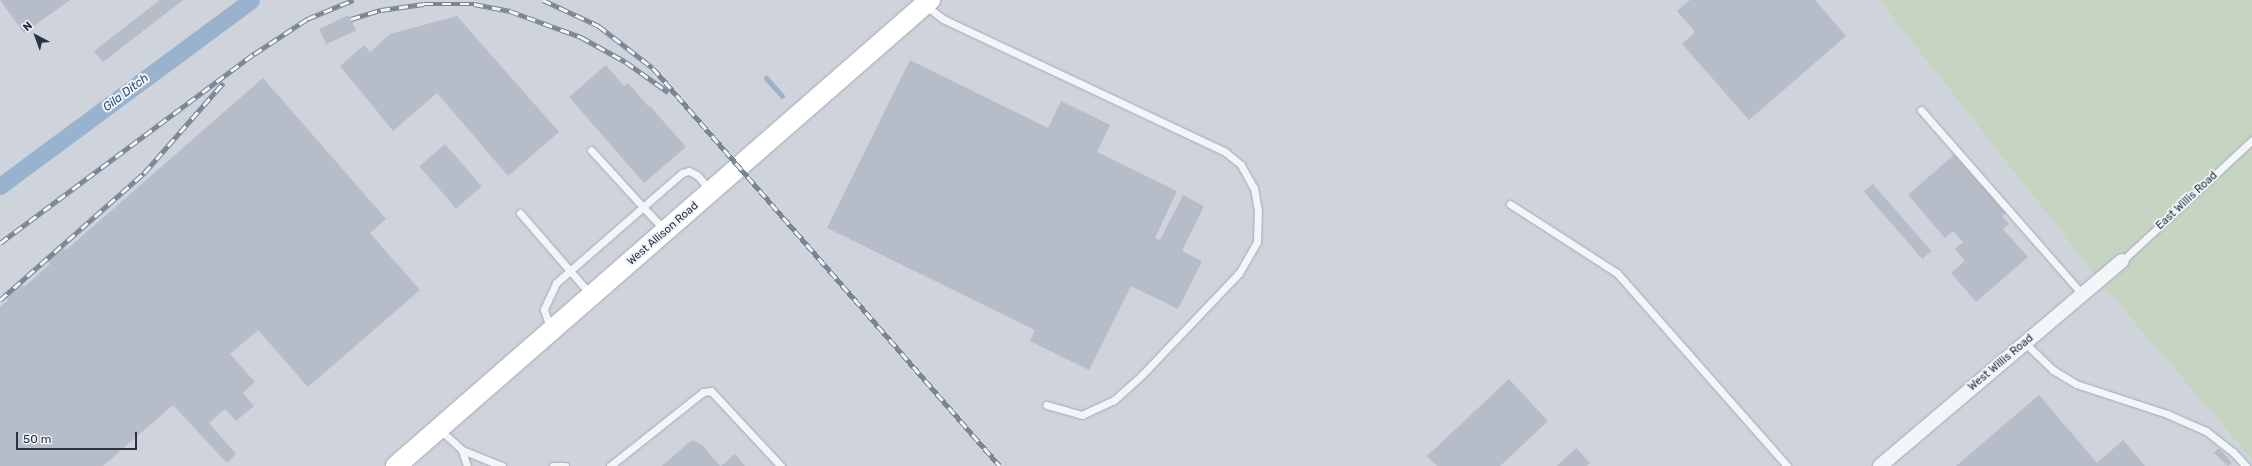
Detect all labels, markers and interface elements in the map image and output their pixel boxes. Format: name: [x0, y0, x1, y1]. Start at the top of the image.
north arrow: [16, 16, 56, 56]
text: N: [21, 19, 35, 34]
water label: Gila Ditch: [100, 71, 152, 115]
street label: East Willis Road: [2154, 169, 2220, 233]
street label: West Allison Road: [625, 199, 701, 269]
street label: West Willis Road: [1966, 332, 2036, 394]
scale bar: [18, 424, 139, 450]
text: 50 m: [23, 432, 51, 446]

